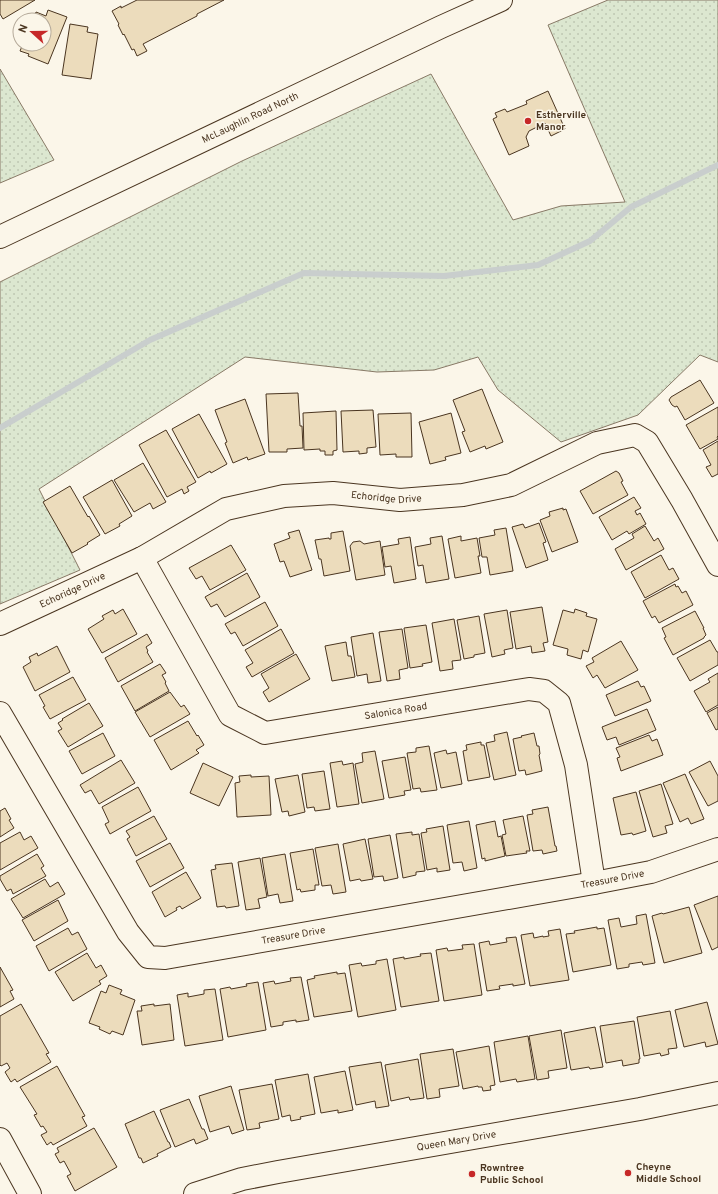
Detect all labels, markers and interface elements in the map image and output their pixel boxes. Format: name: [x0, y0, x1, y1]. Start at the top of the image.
north arrow: [12, 12, 52, 52]
text: N: [16, 23, 32, 35]
street label: McLaughlin Road North: [200, 89, 300, 146]
place label: Estherville Manor: [536, 109, 587, 134]
marker: Estherville Manor: [523, 116, 533, 126]
street label: Echoridge Drive: [350, 488, 422, 507]
street label: Echoridge Drive: [38, 569, 108, 611]
street label: Salonica Road: [364, 700, 428, 723]
street label: Treasure Drive: [580, 867, 645, 892]
street label: Treasure Drive: [260, 924, 326, 948]
street label: Queen Mary Drive: [416, 1128, 497, 1154]
place label: Cheyne Middle School: [636, 1161, 701, 1186]
place label: Rowntree Public School: [480, 1162, 543, 1187]
marker: Cheyne Middle School: [623, 1168, 633, 1178]
marker: Rowntree Public School: [467, 1169, 477, 1179]

